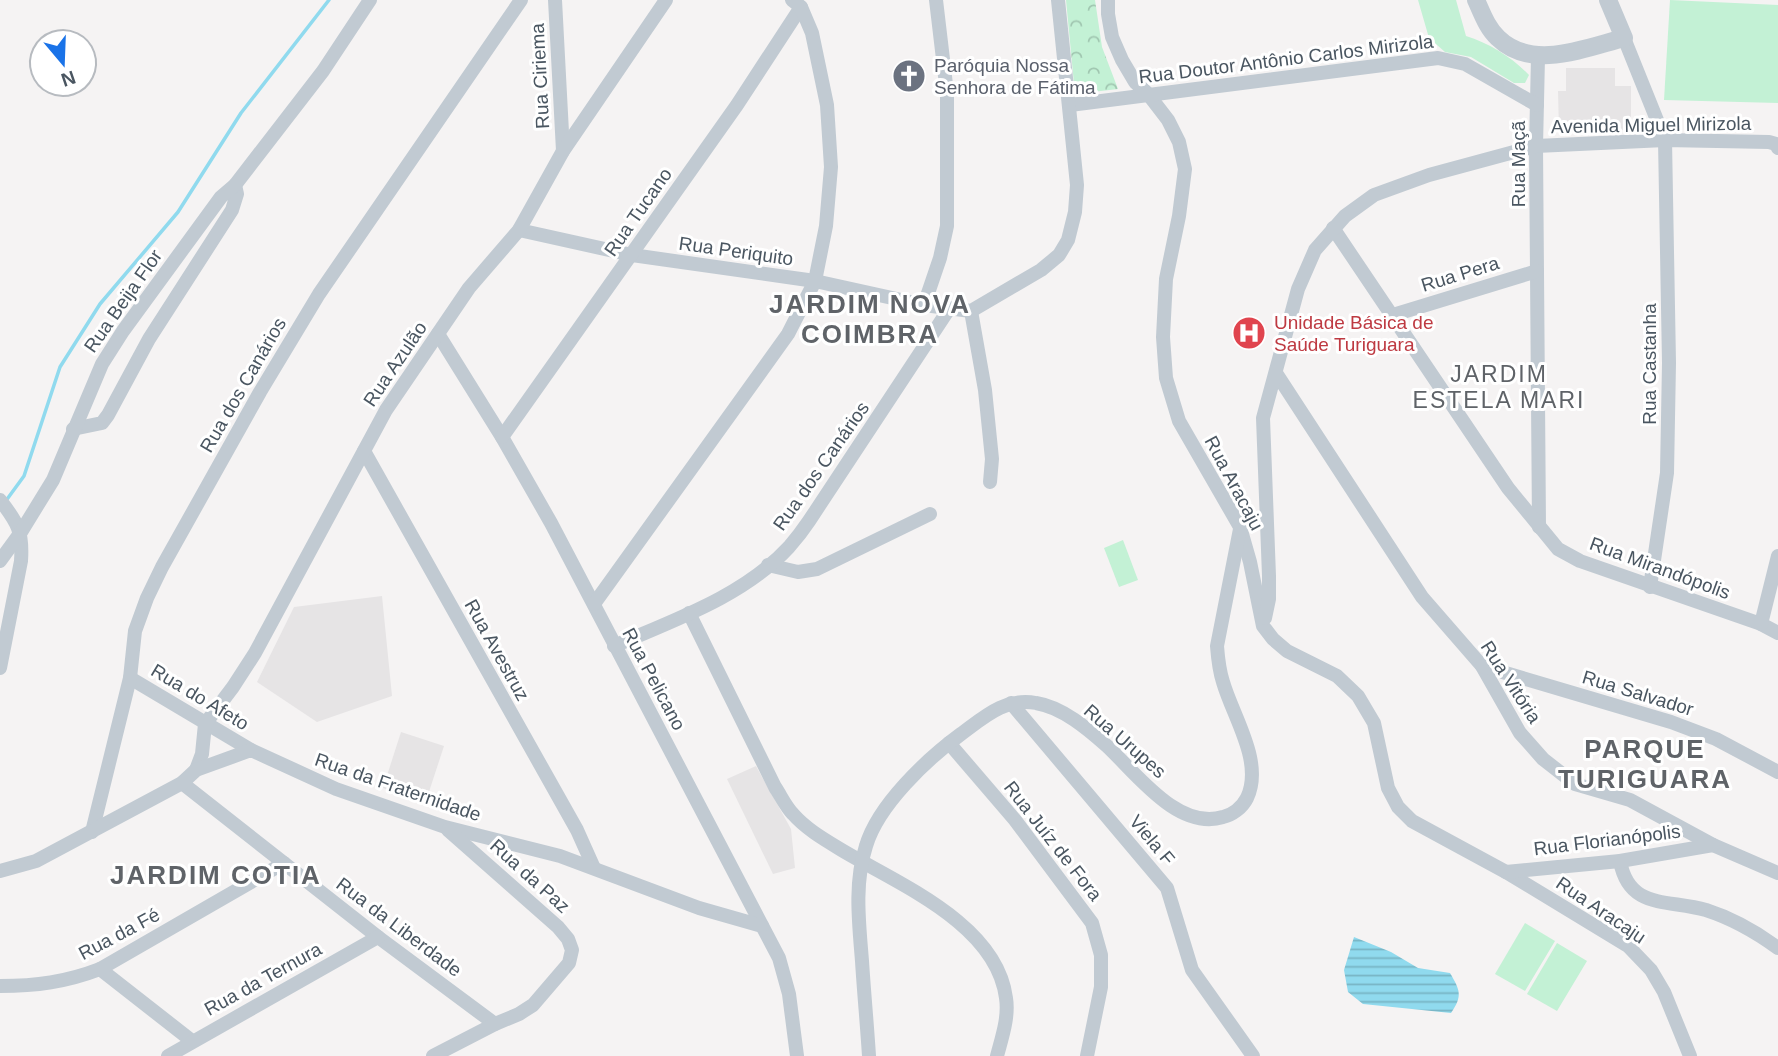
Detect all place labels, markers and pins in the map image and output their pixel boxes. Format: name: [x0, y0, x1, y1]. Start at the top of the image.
place label: Paróquia Nossa Senhora de Fátima: [934, 55, 1096, 98]
church icon: Paróquia Nossa Senhora de Fátima: [890, 57, 928, 95]
place label: Unidade Básica de Saúde Turiguara: [1274, 312, 1434, 355]
hospital icon: Unidade Básica de Saúde Turiguara: [1230, 314, 1268, 352]

